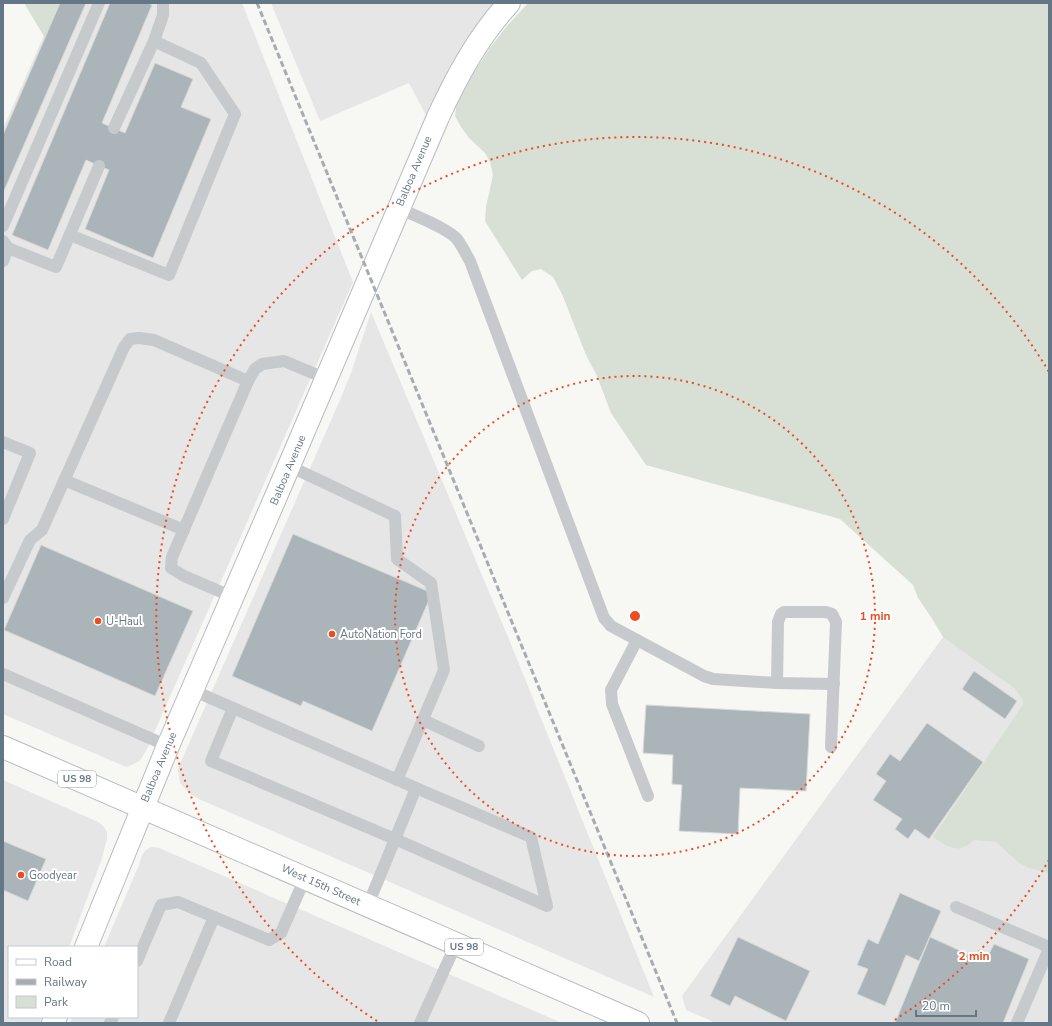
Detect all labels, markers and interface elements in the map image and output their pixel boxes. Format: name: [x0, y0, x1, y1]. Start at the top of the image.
street label: Balboa Avenue: [392, 133, 436, 209]
street label: Balboa Avenue: [266, 432, 310, 508]
text: 1 min: [859, 608, 891, 624]
centre of rings: [628, 609, 642, 623]
place label: U-Haul: [106, 614, 143, 629]
marker: U-Haul: [93, 616, 103, 626]
place label: AutoNation Ford: [340, 627, 422, 642]
marker: AutoNation Ford: [327, 629, 337, 639]
street label: Balboa Avenue: [137, 729, 181, 805]
road number: US 98: [58, 771, 96, 787]
street label: West 15th Street: [279, 861, 363, 909]
place label: Goodyear: [29, 868, 77, 883]
marker: Goodyear: [16, 870, 26, 880]
road number: US 98: [445, 939, 483, 955]
legend: [8, 946, 138, 1018]
text: 2 min: [958, 948, 990, 964]
text: Road: [44, 954, 72, 970]
text: Railway: [44, 974, 88, 990]
scale bar: [916, 992, 976, 1018]
text: Park: [44, 994, 69, 1010]
text: 20 m: [922, 998, 950, 1014]

